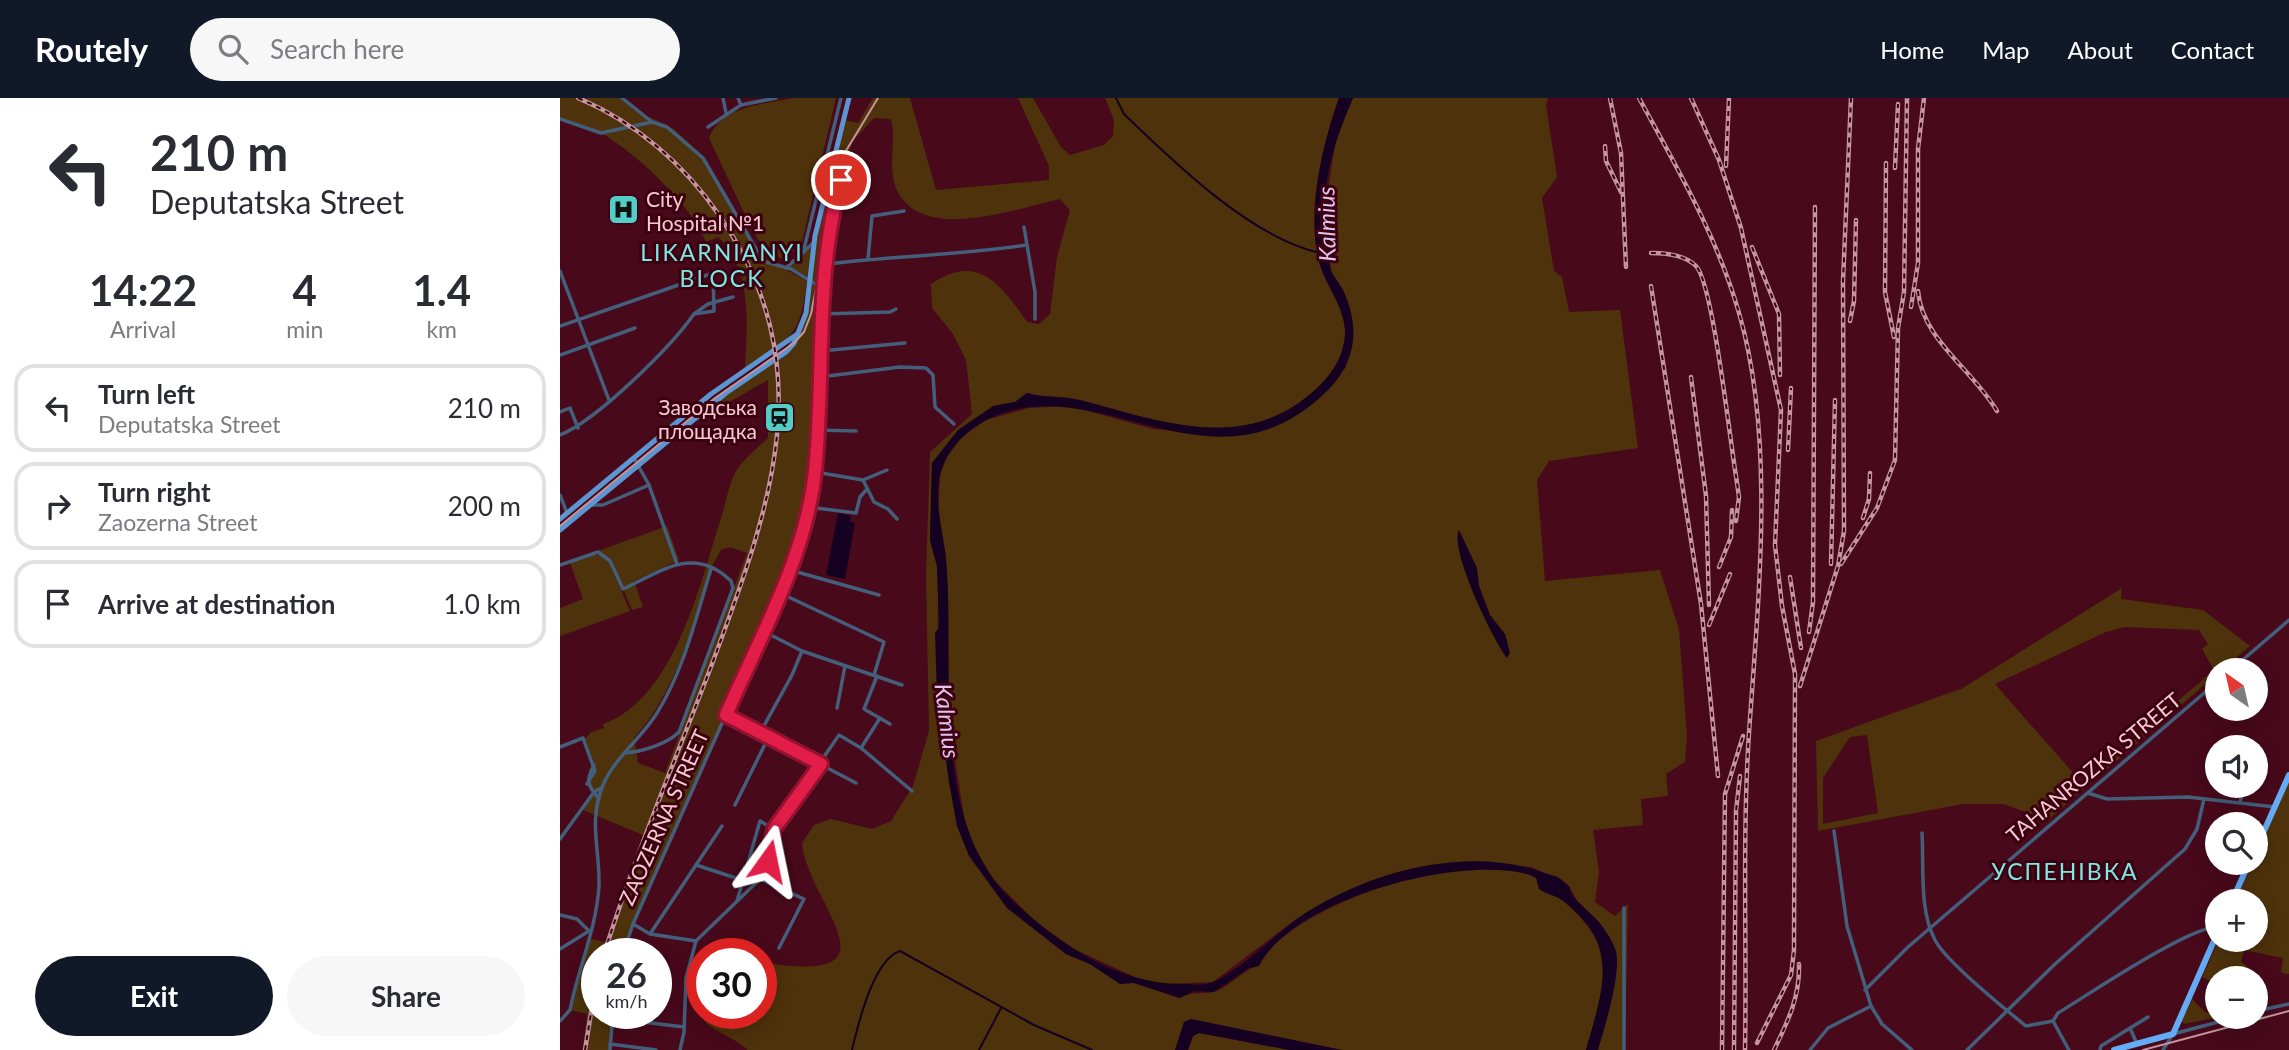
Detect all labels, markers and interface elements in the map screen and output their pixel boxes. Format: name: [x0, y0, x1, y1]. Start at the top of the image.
search box: [190, 18, 680, 81]
text: Routely: [35, 29, 148, 69]
icon: search: [214, 30, 252, 68]
text: Search here: [270, 33, 404, 65]
text: Home: [1880, 35, 1944, 64]
text: Map: [1982, 35, 2030, 64]
text: About: [2068, 35, 2133, 64]
text: Contact: [2171, 35, 2254, 64]
text: 210 m: [150, 123, 288, 181]
icon: left: [35, 126, 126, 217]
pin: [811, 150, 871, 210]
icon: arrive: [822, 161, 860, 199]
text: Deputatska Street: [150, 182, 404, 221]
place label: City Hospital №1: [646, 186, 764, 235]
water label: Kalmius: [1311, 186, 1341, 262]
hospital icon: City Hospital №1: [606, 193, 640, 227]
district label: LIKARNIANYI BLOCK: [640, 238, 804, 292]
text: 14:22: [89, 265, 197, 315]
text: 4: [293, 265, 317, 315]
text: 1.4: [412, 265, 471, 315]
text: Arrival: [110, 315, 176, 343]
text: min: [286, 315, 323, 343]
text: km: [426, 315, 457, 343]
text: Turn left: [98, 378, 195, 410]
icon: left: [39, 389, 77, 427]
text: 210 m: [448, 392, 521, 424]
place label: Заводська площадка: [658, 394, 757, 443]
station icon: Заводська площадка: [763, 401, 797, 435]
text: Deputatska Street: [98, 410, 280, 438]
text: Turn right: [98, 476, 211, 508]
icon: right: [39, 487, 77, 525]
text: 200 m: [448, 490, 521, 522]
text: Zaozerna Street: [98, 508, 257, 536]
icon: arrive: [39, 585, 77, 623]
text: Arrive at destination: [98, 588, 335, 620]
text: 1.0 km: [443, 588, 521, 620]
north arrow: [2205, 658, 2268, 721]
map controls: [2205, 658, 2268, 1029]
water label: Kalmius: [930, 682, 966, 760]
street label: TAHANROZKA STREET: [2001, 686, 2186, 847]
street label: ZAOZERNA STREET: [613, 725, 713, 909]
button: sound: [2205, 735, 2268, 798]
button: search: [2205, 812, 2268, 875]
position arrow: [731, 824, 805, 898]
district label: УСПЕНІВКА: [1991, 857, 2139, 885]
button: +: [2205, 889, 2268, 952]
speed limit sign: 30: [686, 938, 777, 1029]
text: 26: [606, 953, 647, 995]
button: Exit: [35, 956, 273, 1036]
button: Share: [287, 956, 525, 1036]
button: −: [2205, 966, 2268, 1029]
text: km/h: [605, 990, 648, 1012]

